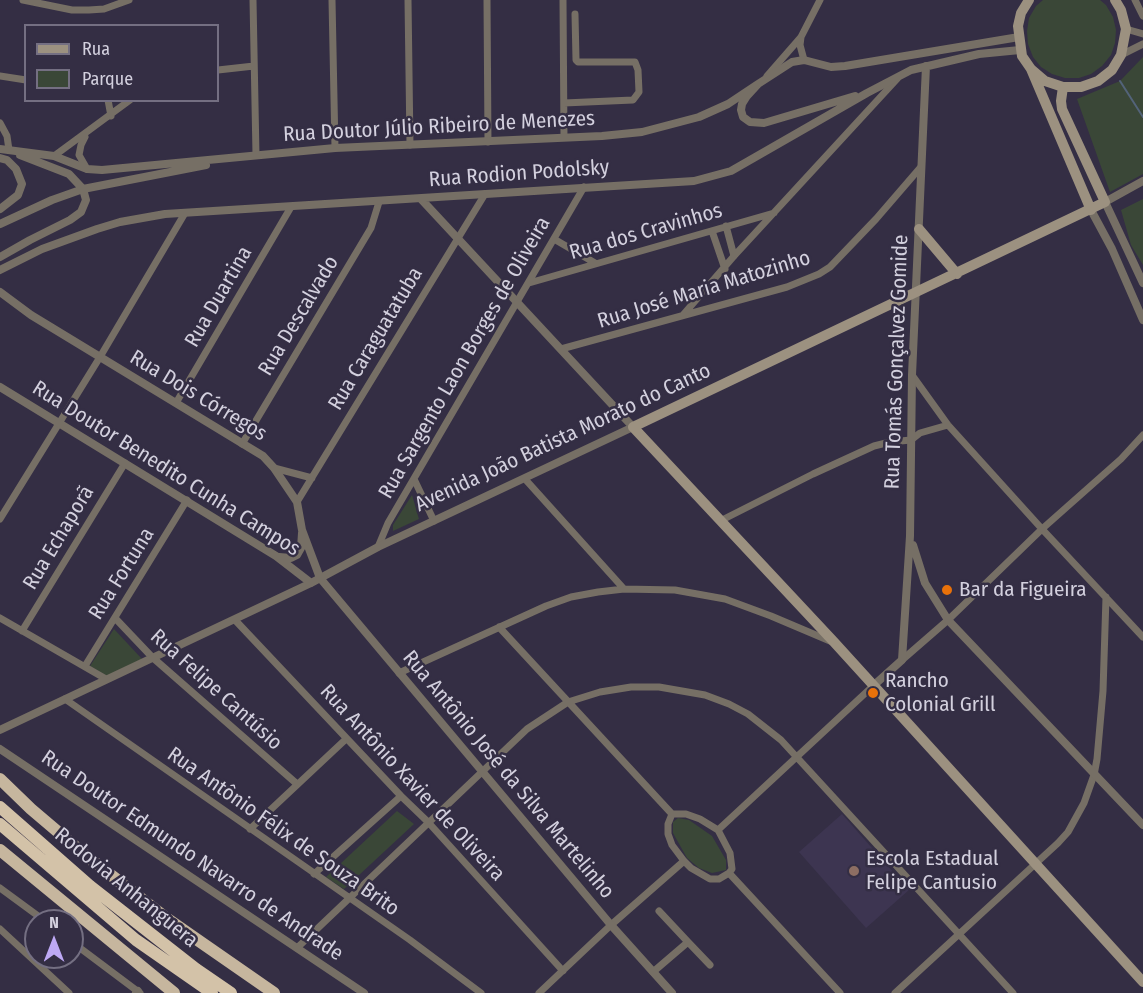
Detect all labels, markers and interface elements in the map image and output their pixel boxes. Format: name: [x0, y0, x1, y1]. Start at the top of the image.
legend: [24, 24, 219, 102]
text: Rua: [82, 38, 110, 60]
text: Parque: [82, 68, 133, 90]
street label: Rua Doutor Júlio Ribeiro de Menezes: [282, 106, 596, 148]
street label: Rua Rodion Podolsky: [428, 155, 610, 193]
street label: Rua dos Cravinhos: [567, 198, 725, 266]
street label: Rua Sargento Laon Borges de Oliveira: [374, 213, 556, 503]
street label: Rua Tomás Gonçalvez Gomide: [880, 234, 914, 490]
street label: Rua Duartina: [180, 242, 258, 352]
street label: Rua José Maria Matozinho: [595, 246, 813, 334]
street label: Rua Descalvado: [253, 252, 345, 380]
street label: Rua Caraguatatuba: [323, 263, 429, 415]
street label: Rua Dois Córregos: [125, 345, 271, 447]
street label: Avenida João Batista Morato do Canto: [411, 358, 715, 518]
street label: Rua Doutor Benedito Cunha Campos: [28, 376, 304, 562]
street label: Rua Echaporã: [18, 482, 100, 594]
street label: Rua Fortuna: [84, 523, 160, 625]
place label: Bar da Figueira: [959, 577, 1087, 603]
marker: Bar da Figueira: [940, 583, 954, 597]
street label: Rua Felipe Cantúsio: [145, 624, 287, 756]
street label: Rua Antônio José da Silva Martelinho: [397, 646, 619, 904]
place label: Rancho Colonial Grill: [885, 668, 995, 718]
street label: Rua Antônio Xavier de Oliveira: [314, 679, 510, 887]
marker: Rancho Colonial Grill: [866, 686, 880, 700]
street label: Rua Antônio Félix de Souza Brito: [162, 742, 404, 922]
street label: Rua Doutor Edmundo Navarro de Andrade: [36, 745, 348, 967]
street label: Rodovia Anhanguera: [49, 823, 203, 953]
place label: Escola Estadual Felipe Cantusio: [866, 846, 999, 896]
marker: Escola Estadual Felipe Cantusio: [847, 864, 861, 878]
north arrow: [24, 909, 84, 969]

